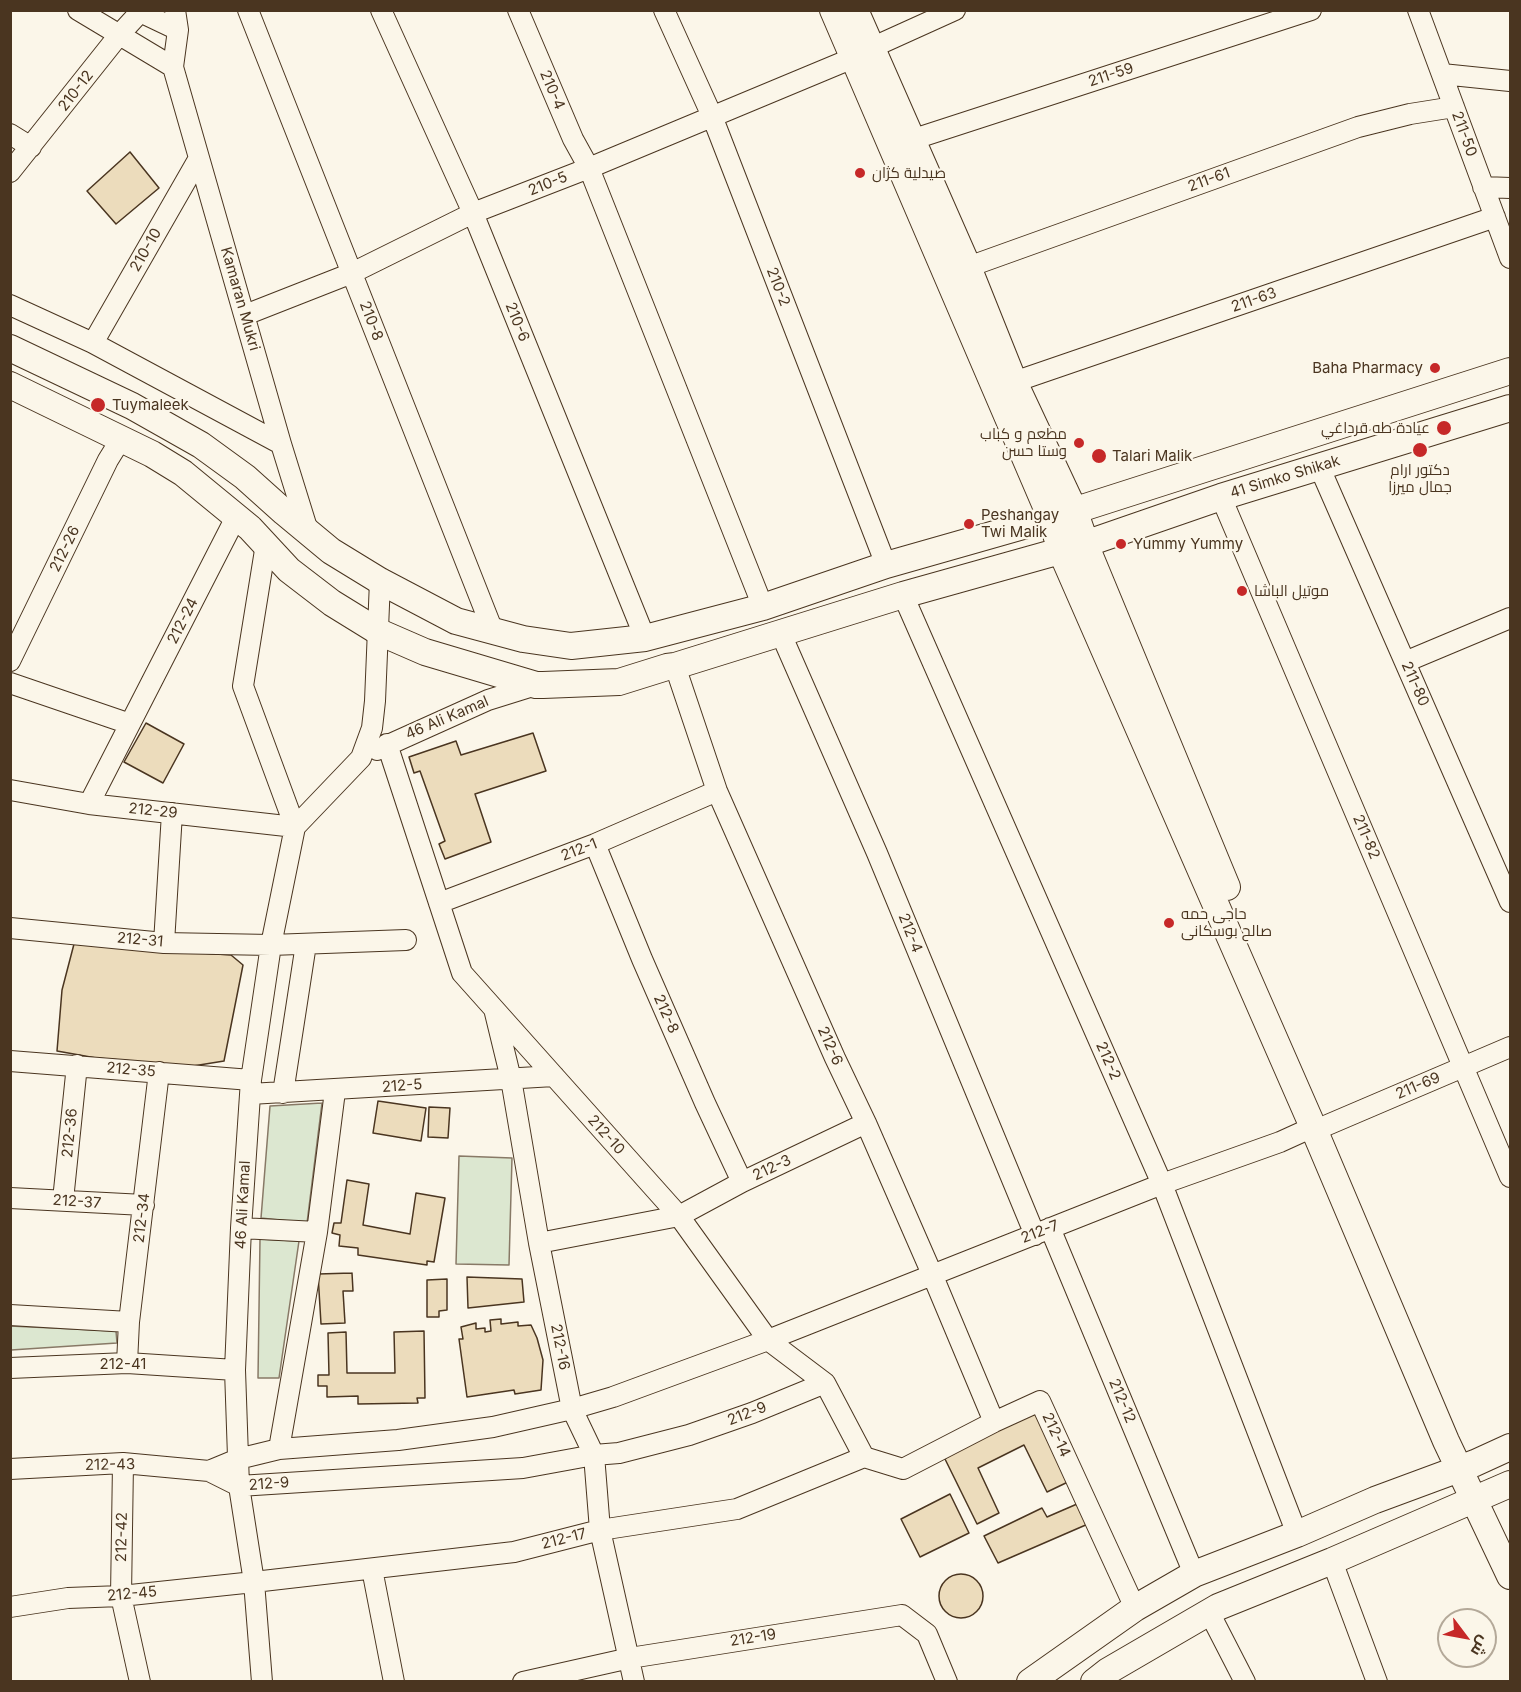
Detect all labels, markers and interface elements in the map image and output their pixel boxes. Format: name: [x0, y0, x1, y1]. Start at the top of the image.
street label: 211-59: [1086, 59, 1136, 91]
street label: 210-12: [54, 67, 98, 115]
street label: 210-4: [536, 67, 568, 113]
street label: 211-50: [1448, 109, 1480, 159]
place label: صيدلية كژان: [872, 164, 946, 182]
street label: 211-61: [1185, 164, 1233, 196]
marker: صيدلية كژان: [853, 166, 867, 180]
street label: 210-5: [526, 168, 570, 200]
street label: 210-10: [126, 225, 166, 275]
street label: Kamaran Mukri: [217, 245, 263, 353]
street label: 210-2: [762, 265, 794, 309]
street label: 211-63: [1229, 284, 1279, 316]
street label: 210-8: [355, 299, 387, 343]
street label: 210-6: [501, 300, 533, 344]
place label: Baha Pharmacy: [1312, 359, 1423, 377]
marker: Baha Pharmacy: [1428, 361, 1442, 375]
marker: Tuymaleek: [89, 396, 107, 414]
place label: Tuymaleek: [112, 396, 189, 414]
place label: عيادة طه قرداغي: [1321, 419, 1430, 437]
marker: عيادة طه قرداغي: [1435, 419, 1453, 437]
place label: مطعم و کباب وستا حسن: [980, 425, 1067, 460]
marker: مطعم و کباب وستا حسن: [1072, 436, 1086, 450]
marker: دكتور ارام جمال ميرزا: [1411, 441, 1429, 459]
marker: Talari Malik: [1090, 447, 1108, 465]
place label: Talari Malik: [1112, 447, 1192, 465]
street label: 41 Simko Shikak: [1228, 452, 1342, 502]
place label: دكتور ارام جمال ميرزا: [1388, 461, 1452, 496]
place label: Peshangay Twi Malik: [981, 506, 1059, 541]
marker: Peshangay Twi Malik: [962, 517, 976, 531]
street label: 212-26: [46, 523, 84, 575]
place label: Yummy Yummy: [1133, 535, 1243, 553]
marker: Yummy Yummy: [1114, 537, 1128, 551]
place label: موتيل الباشا: [1254, 582, 1329, 600]
marker: موتيل الباشا: [1235, 584, 1249, 598]
street label: 212-24: [164, 595, 202, 647]
street label: 211-80: [1397, 659, 1433, 709]
street label: 46 Ali Kamal: [403, 692, 491, 744]
street label: 212-29: [128, 799, 178, 823]
street label: 211-82: [1349, 812, 1383, 862]
street label: 212-1: [558, 835, 600, 865]
place label: حاجی حمه صالح بوسکانی: [1181, 905, 1272, 940]
street label: 212-4: [894, 911, 926, 955]
marker: حاجی حمه صالح بوسکانی: [1162, 916, 1176, 930]
street label: 212-31: [116, 929, 164, 951]
street label: 212-8: [650, 992, 682, 1036]
street label: 212-6: [814, 1024, 846, 1068]
street label: 212-2: [1092, 1039, 1124, 1083]
street label: 212-35: [106, 1059, 156, 1081]
street label: 211-69: [1393, 1069, 1443, 1103]
street label: 212-5: [381, 1076, 423, 1096]
street label: 212-36: [58, 1107, 82, 1159]
street label: 212-10: [584, 1112, 628, 1158]
street label: 212-3: [750, 1151, 794, 1185]
street label: 46 Ali Kamal: [232, 1160, 254, 1250]
street label: 212-37: [52, 1191, 102, 1213]
street label: 212-34: [130, 1192, 154, 1244]
street label: 212-7: [1018, 1217, 1062, 1247]
street label: 212-16: [547, 1322, 573, 1372]
street label: 212-41: [100, 1355, 146, 1373]
street label: 212-12: [1105, 1376, 1139, 1426]
street label: 212-9: [725, 1398, 769, 1430]
street label: 212-14: [1038, 1410, 1074, 1460]
street label: 212-43: [85, 1456, 135, 1474]
street label: 212-9: [248, 1474, 290, 1494]
street label: 212-42: [113, 1512, 131, 1562]
street label: 212-17: [540, 1525, 588, 1553]
street label: 212-45: [106, 1583, 158, 1605]
north arrow: [1437, 1608, 1497, 1668]
street label: 212-19: [729, 1625, 777, 1651]
text: ش: [1467, 1632, 1494, 1660]

